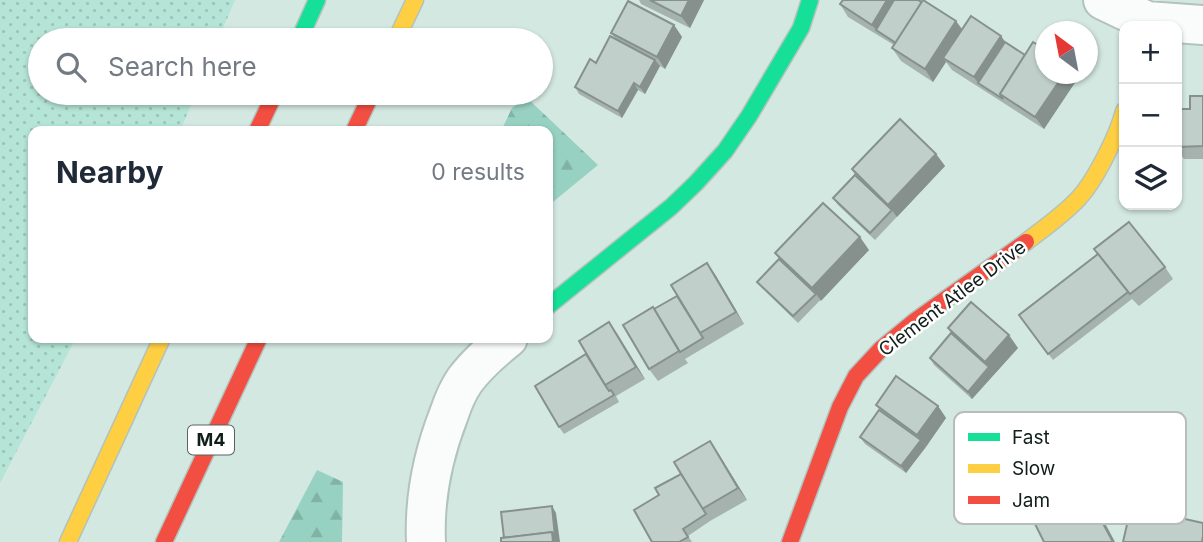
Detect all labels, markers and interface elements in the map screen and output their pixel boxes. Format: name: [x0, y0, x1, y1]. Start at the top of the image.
north arrow: [1035, 21, 1098, 84]
map controls: [1119, 21, 1182, 210]
button: +: [1119, 21, 1182, 84]
search box: [28, 28, 553, 105]
icon: search: [52, 48, 90, 86]
text: Search here: [108, 51, 257, 82]
button: −: [1119, 84, 1182, 147]
button: layers: [1119, 147, 1182, 210]
text: Nearby: [56, 154, 164, 190]
text: 0 results: [431, 158, 525, 186]
street label: Clement Atlee Drive: [874, 236, 1030, 361]
legend: [954, 412, 1186, 524]
road number: M4: [188, 426, 234, 454]
text: Fast: [1012, 426, 1050, 449]
text: Slow: [1012, 457, 1055, 480]
text: Jam: [1012, 489, 1050, 512]

